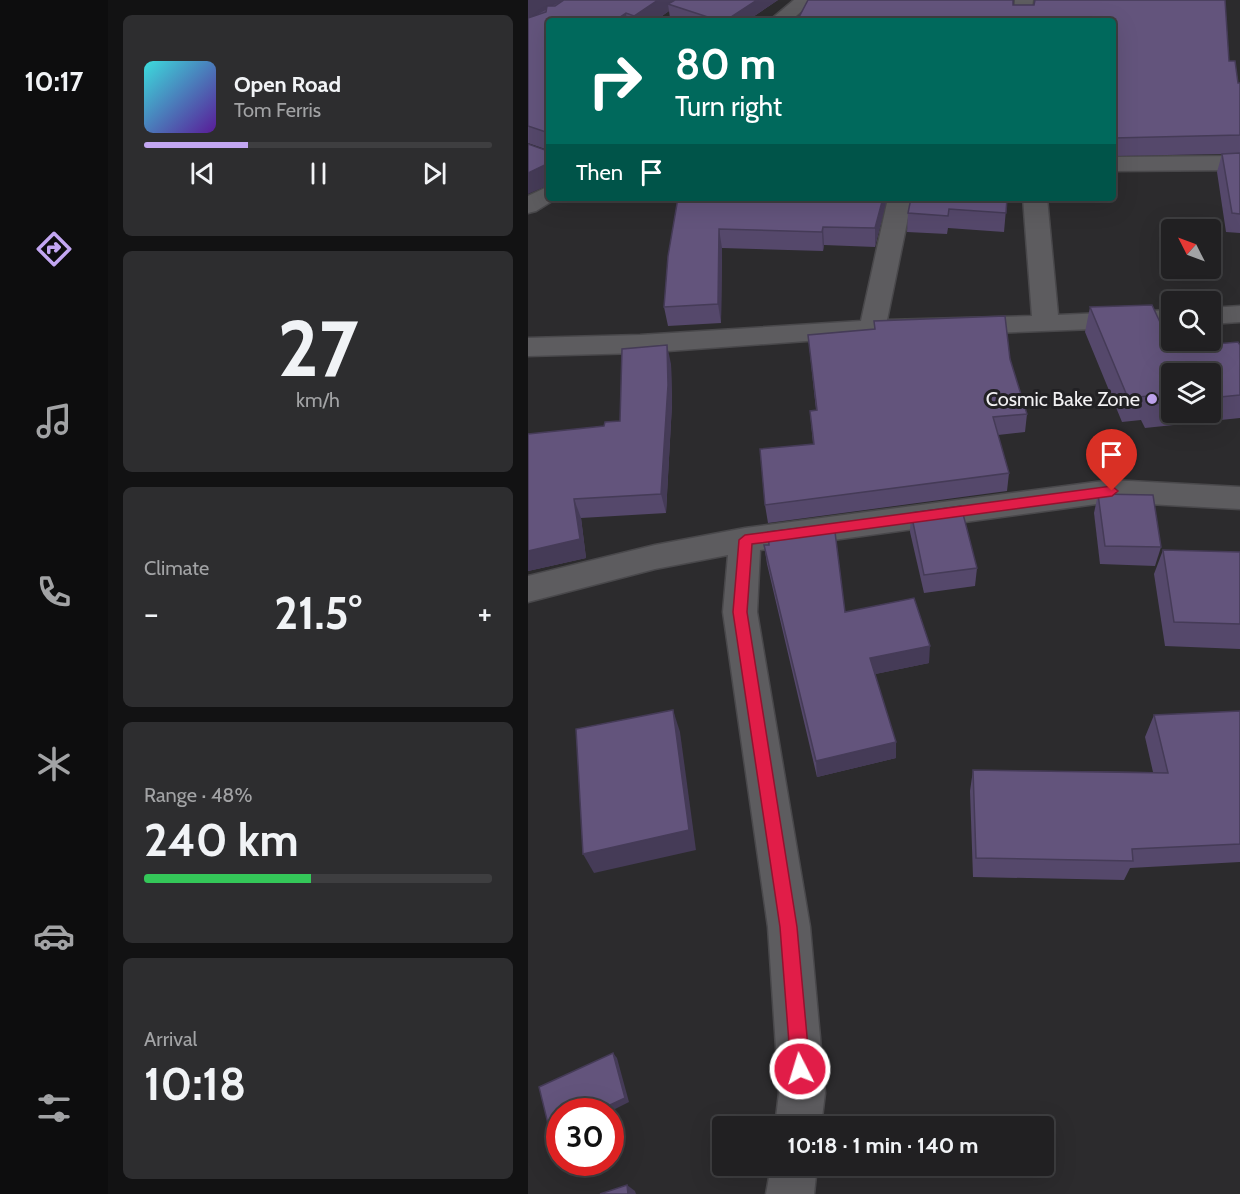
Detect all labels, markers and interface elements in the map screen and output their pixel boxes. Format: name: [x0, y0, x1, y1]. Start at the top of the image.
text: 80 m: [675, 38, 776, 90]
icon: right: [576, 42, 654, 120]
text: 10:17: [25, 65, 83, 98]
text: Open Road: [234, 71, 341, 98]
text: Turn right: [675, 90, 782, 123]
text: Tom Ferris: [234, 98, 321, 122]
icon: arrive: [635, 156, 668, 189]
icon: previous: [186, 157, 219, 190]
icon: pause: [302, 157, 335, 190]
icon: next: [418, 157, 451, 190]
text: Then: [576, 159, 623, 186]
north arrow: [1161, 219, 1221, 279]
map controls: [1161, 219, 1221, 423]
icon: directions: [33, 228, 75, 270]
button: search: [1161, 291, 1221, 351]
text: 27: [277, 301, 359, 396]
button: layers: [1161, 363, 1221, 423]
place label: Cosmic Bake Zone: [986, 387, 1140, 411]
text: km/h: [296, 388, 340, 412]
marker: Cosmic Bake Zone: [1145, 392, 1159, 406]
icon: music: [33, 400, 75, 442]
pin: [1086, 429, 1137, 491]
icon: arrive: [1095, 438, 1128, 471]
text: Climate: [144, 556, 209, 580]
icon: phone: [33, 571, 75, 613]
text: 21.5°: [274, 586, 362, 640]
text: −: [144, 593, 159, 633]
text: +: [477, 593, 492, 633]
icon: climate: [33, 743, 75, 785]
text: Range · 48%: [144, 783, 252, 807]
text: 240 km: [144, 813, 299, 867]
icon: car: [33, 915, 75, 957]
text: Arrival: [144, 1027, 197, 1051]
position arrow: [768, 1037, 832, 1101]
text: 10:18: [144, 1057, 246, 1111]
icon: filters: [33, 1087, 75, 1129]
speed limit sign: 30: [546, 1098, 624, 1176]
text: 10:18 · 1 min · 140 m: [788, 1132, 978, 1159]

